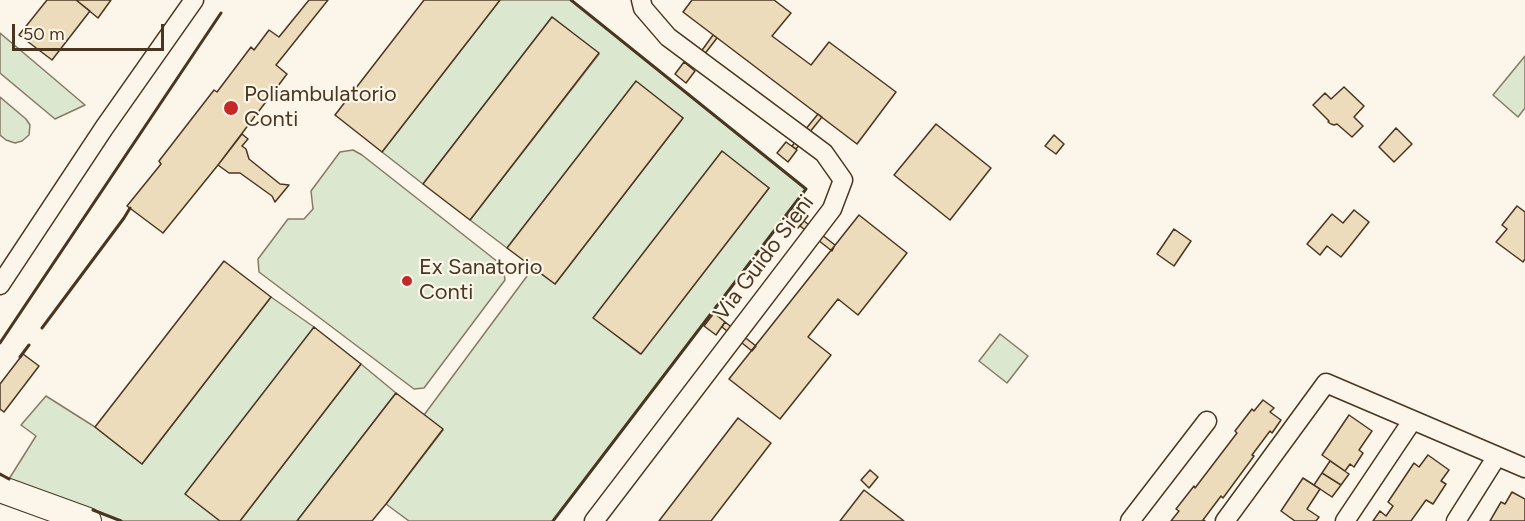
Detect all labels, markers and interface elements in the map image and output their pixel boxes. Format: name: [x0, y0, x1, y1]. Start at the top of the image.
scale bar: [15, 12, 166, 50]
text: 50 m: [23, 23, 65, 45]
place label: Poliambulatorio Conti: [244, 82, 397, 134]
marker: Poliambulatorio Conti: [222, 99, 240, 117]
street label: Via Guido Sieni: [708, 190, 820, 326]
place label: Ex Sanatorio Conti: [419, 255, 542, 306]
marker: Ex Sanatorio Conti: [400, 274, 414, 288]

